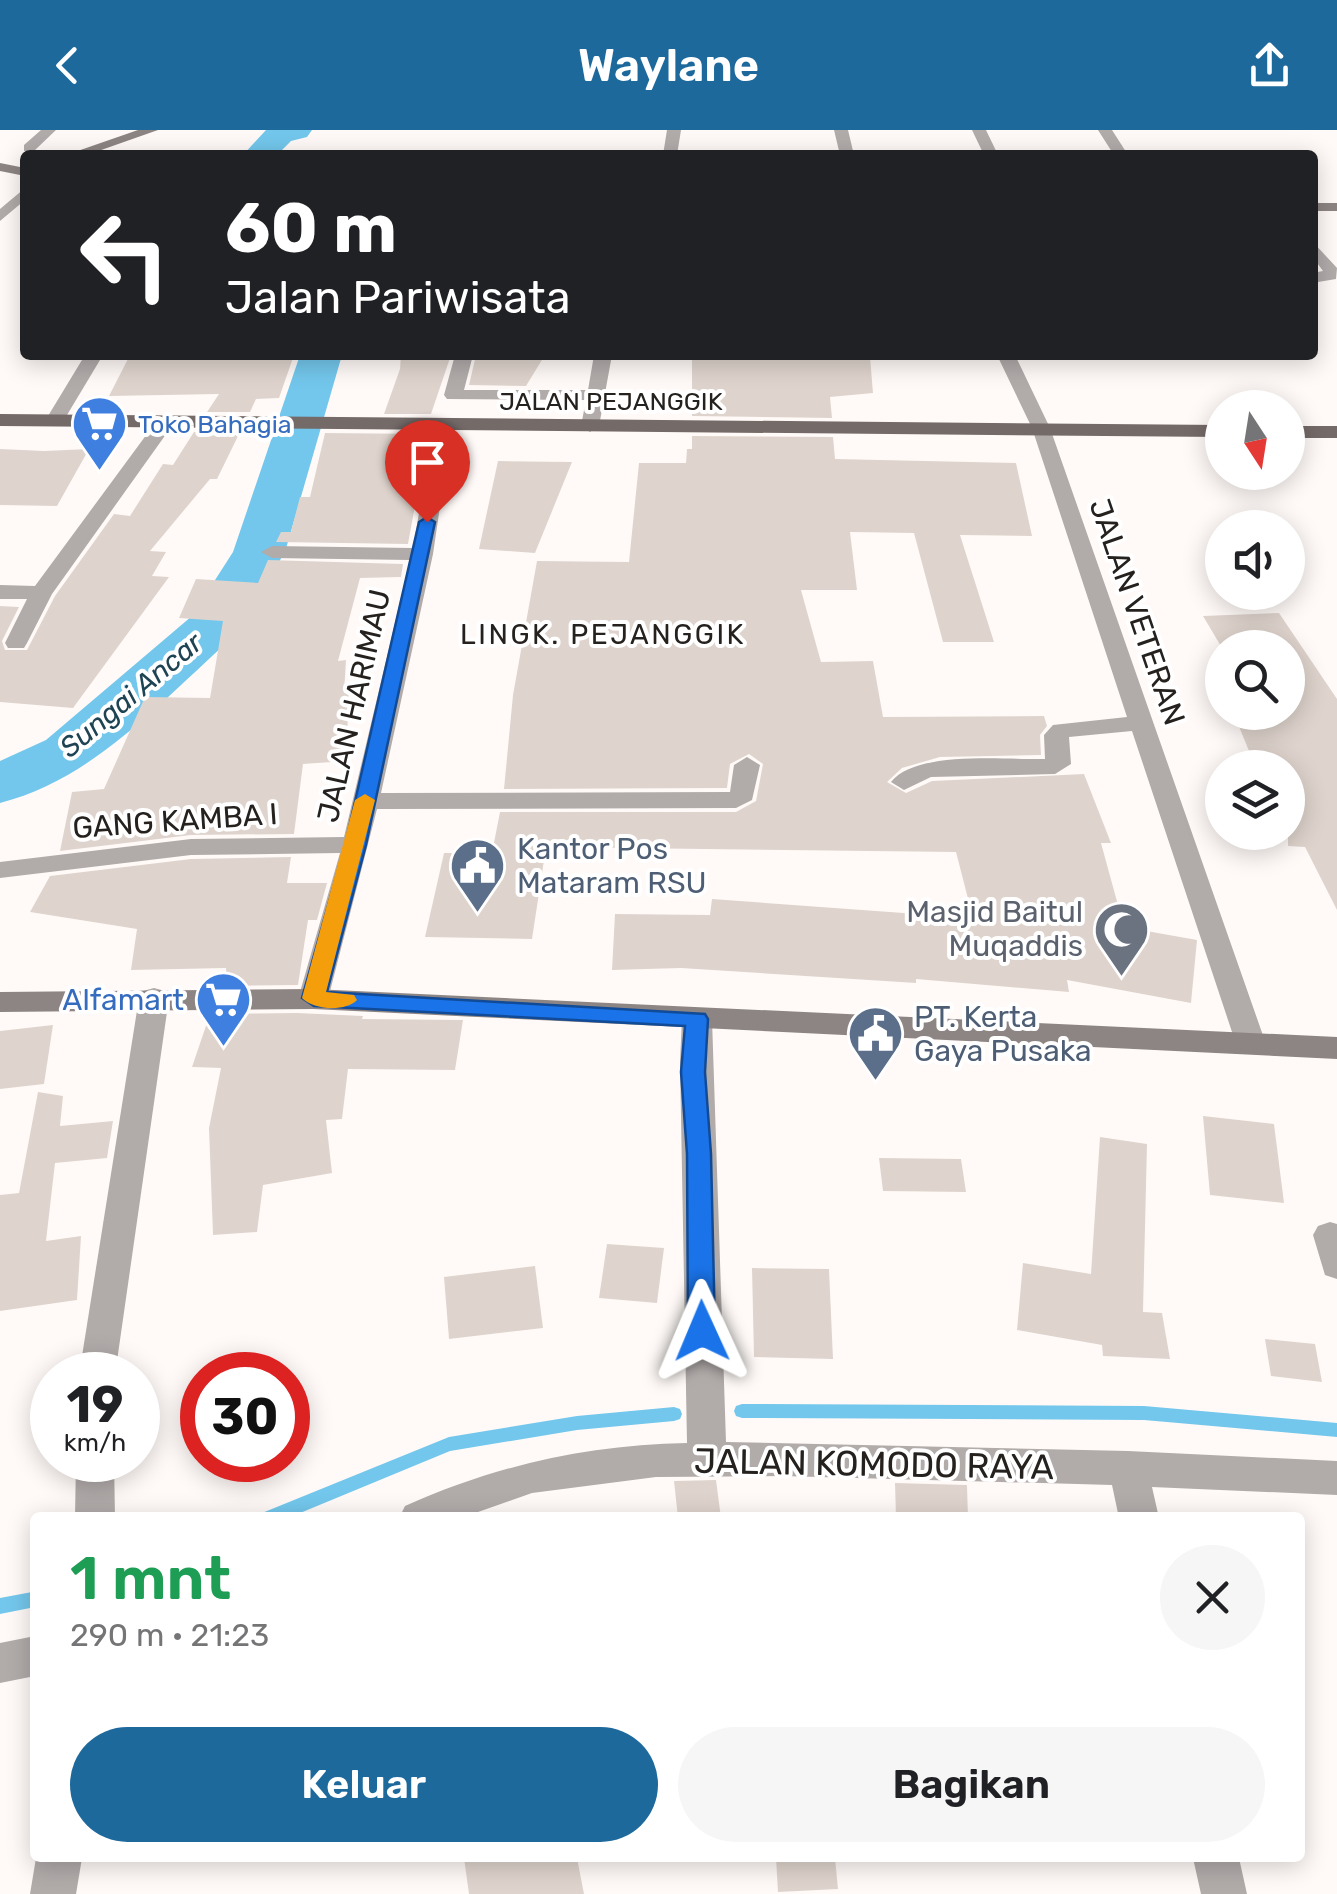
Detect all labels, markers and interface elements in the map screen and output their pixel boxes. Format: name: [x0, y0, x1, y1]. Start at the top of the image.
icon: back: [40, 38, 95, 93]
icon: share: [1242, 38, 1297, 93]
text: Waylane: [578, 39, 759, 92]
text: 60 m: [225, 187, 397, 270]
icon: left: [60, 190, 190, 320]
text: Jalan Pariwisata: [225, 271, 571, 324]
street label: JALAN PEJANGGIK: [499, 387, 723, 416]
north arrow: [1205, 390, 1305, 490]
map controls: [1205, 390, 1305, 850]
supermarket icon: Toko Bahagia: [69, 394, 129, 473]
place label: Toko Bahagia: [138, 410, 292, 439]
pin: [385, 420, 470, 523]
icon: arrive: [400, 435, 455, 490]
street label: JALAN VETERAN: [1081, 494, 1193, 730]
button: sound: [1205, 510, 1305, 610]
street label: JALAN HARIMAU: [310, 586, 398, 826]
district label: LINGK. PEJANGGIK: [460, 618, 746, 651]
water label: Sungai Ancar: [53, 625, 210, 764]
button: search: [1205, 630, 1305, 730]
button: layers: [1205, 750, 1305, 850]
street label: GANG KAMBA I: [71, 796, 279, 846]
place label: Kantor Pos Mataram RSU: [517, 831, 707, 901]
public building icon: Kantor Pos Mataram RSU: [448, 836, 508, 915]
place label: Masjid Baitul Muqaddis: [906, 894, 1083, 964]
mosque icon: Masjid Baitul Muqaddis: [1092, 899, 1152, 978]
supermarket icon: Alfamart: [193, 970, 253, 1049]
place label: Alfamart: [62, 982, 184, 1018]
place label: PT. Kerta Gaya Pusaka: [914, 999, 1091, 1069]
public building icon: PT. Kerta Gaya Pusaka: [845, 1004, 905, 1083]
position arrow: [650, 1279, 754, 1383]
speed limit sign: 30: [180, 1352, 310, 1482]
text: 19: [67, 1375, 123, 1435]
text: km/h: [64, 1428, 126, 1457]
street label: JALAN KOMODO RAYA: [694, 1440, 1054, 1488]
text: 1 mnt: [70, 1543, 231, 1614]
button: close: [1160, 1545, 1265, 1650]
text: 290 m · 21:23: [70, 1616, 269, 1654]
button: Keluar: [70, 1727, 658, 1842]
button: Bagikan: [678, 1727, 1265, 1842]

